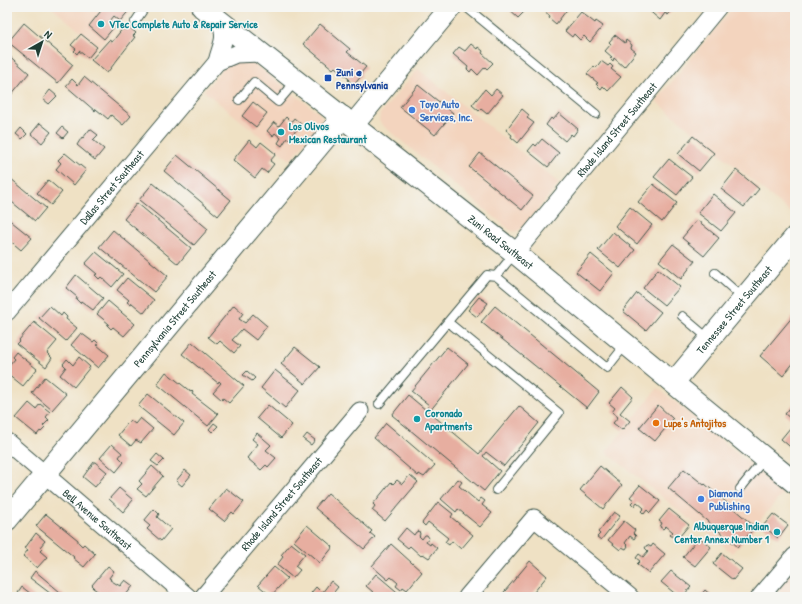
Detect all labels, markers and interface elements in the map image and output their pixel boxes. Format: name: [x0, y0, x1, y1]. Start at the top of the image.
place label: VTec Complete Auto & Repair Service: [109, 17, 258, 32]
marker: VTec Complete Auto & Repair Service: [96, 19, 106, 29]
north arrow: [22, 22, 62, 62]
text: N: [42, 27, 55, 42]
place label: Zuni @ Pennsylvania: [336, 65, 389, 93]
marker: Zuni @ Pennsylvania: [323, 73, 333, 83]
street label: Rhode Island Street Southeast: [574, 79, 660, 180]
place label: Toyo Auto Services, Inc.: [419, 97, 473, 124]
marker: Toyo Auto Services, Inc.: [407, 105, 417, 115]
place label: Los Olivos Mexican Restaurant: [289, 119, 368, 146]
marker: Los Olivos Mexican Restaurant: [276, 127, 286, 137]
street label: Dallas Street Southeast: [77, 147, 147, 227]
street label: Zuni Road Southeast: [465, 212, 536, 272]
street label: Tennessee Street Southeast: [693, 263, 775, 357]
street label: Pennsylvania Street Southeast: [130, 267, 219, 370]
place label: Coronado Apartments: [425, 406, 473, 434]
marker: Coronado Apartments: [412, 414, 422, 424]
place label: Lupe's Antojitos: [664, 416, 727, 431]
marker: Lupe's Antojitos: [651, 418, 661, 428]
street label: Rhode Island Street Southeast: [238, 454, 325, 554]
street label: Bell Avenue Southeast: [60, 486, 135, 553]
place label: Diamond Publishing: [709, 486, 750, 514]
marker: Diamond Publishing: [696, 494, 706, 504]
place label: Albuquerque Indian Center Annex Number 1: [674, 519, 769, 546]
marker: Albuquerque Indian Center Annex Number 1: [772, 527, 782, 537]

